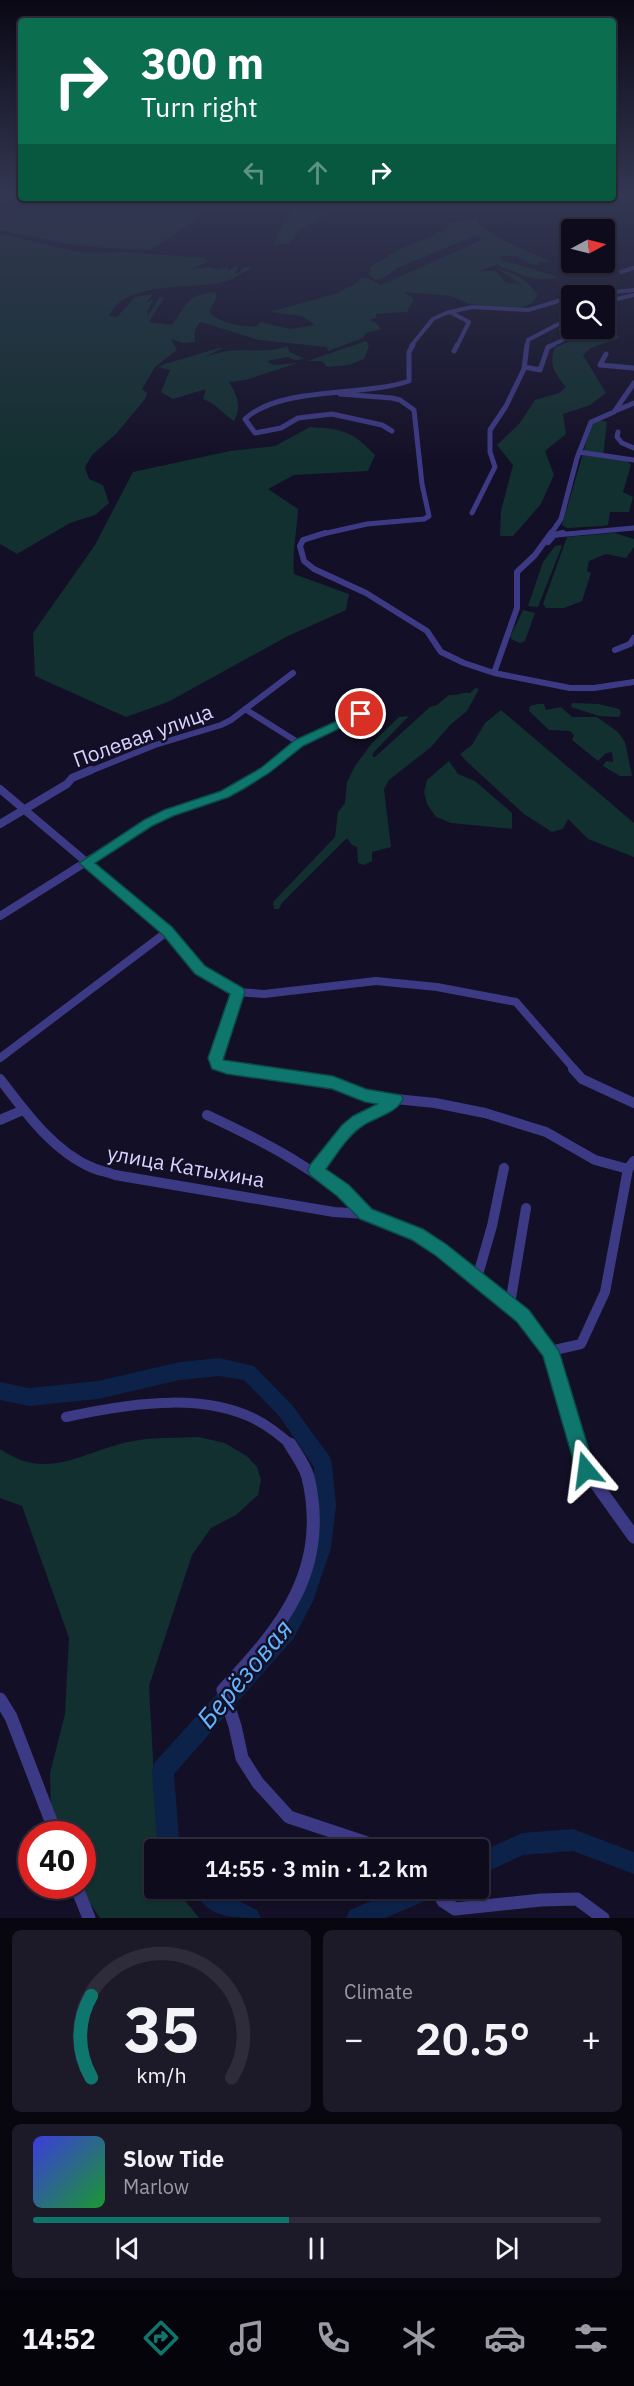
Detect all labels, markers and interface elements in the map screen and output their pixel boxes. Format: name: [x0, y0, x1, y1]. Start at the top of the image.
text: 300 m: [141, 36, 264, 91]
icon: right: [42, 42, 120, 120]
text: Turn right: [141, 89, 258, 124]
icon: left: [238, 156, 271, 189]
icon: ahead: [301, 156, 334, 189]
icon: right: [364, 156, 397, 189]
north arrow: [561, 219, 615, 273]
map controls: [561, 219, 615, 339]
button: search: [561, 285, 615, 339]
pin: [335, 688, 386, 739]
street label: Полевая улица: [69, 697, 216, 773]
icon: arrive: [344, 697, 377, 730]
street label: улица Катыхина: [105, 1138, 267, 1194]
position arrow: [554, 1438, 618, 1502]
water label: Берёзовая: [188, 1611, 300, 1735]
speed limit sign: 40: [18, 1821, 96, 1899]
text: 14:55 · 3 min · 1.2 km: [205, 1854, 428, 1883]
text: Climate: [344, 1978, 413, 2005]
text: 35: [124, 1988, 199, 2069]
text: 20.5°: [415, 2009, 530, 2067]
text: −: [344, 2017, 364, 2060]
text: +: [581, 2017, 601, 2060]
text: km/h: [136, 2061, 187, 2089]
text: Slow Tide: [123, 2144, 224, 2173]
text: Marlow: [123, 2173, 189, 2200]
icon: previous: [111, 2232, 144, 2265]
icon: pause: [300, 2232, 333, 2265]
icon: next: [490, 2232, 523, 2265]
icon: directions: [140, 2317, 182, 2359]
icon: music: [226, 2317, 268, 2359]
icon: phone: [312, 2317, 354, 2359]
icon: climate: [398, 2317, 440, 2359]
icon: car: [484, 2317, 526, 2359]
icon: filters: [570, 2317, 612, 2359]
text: 14:52: [22, 2321, 96, 2356]

